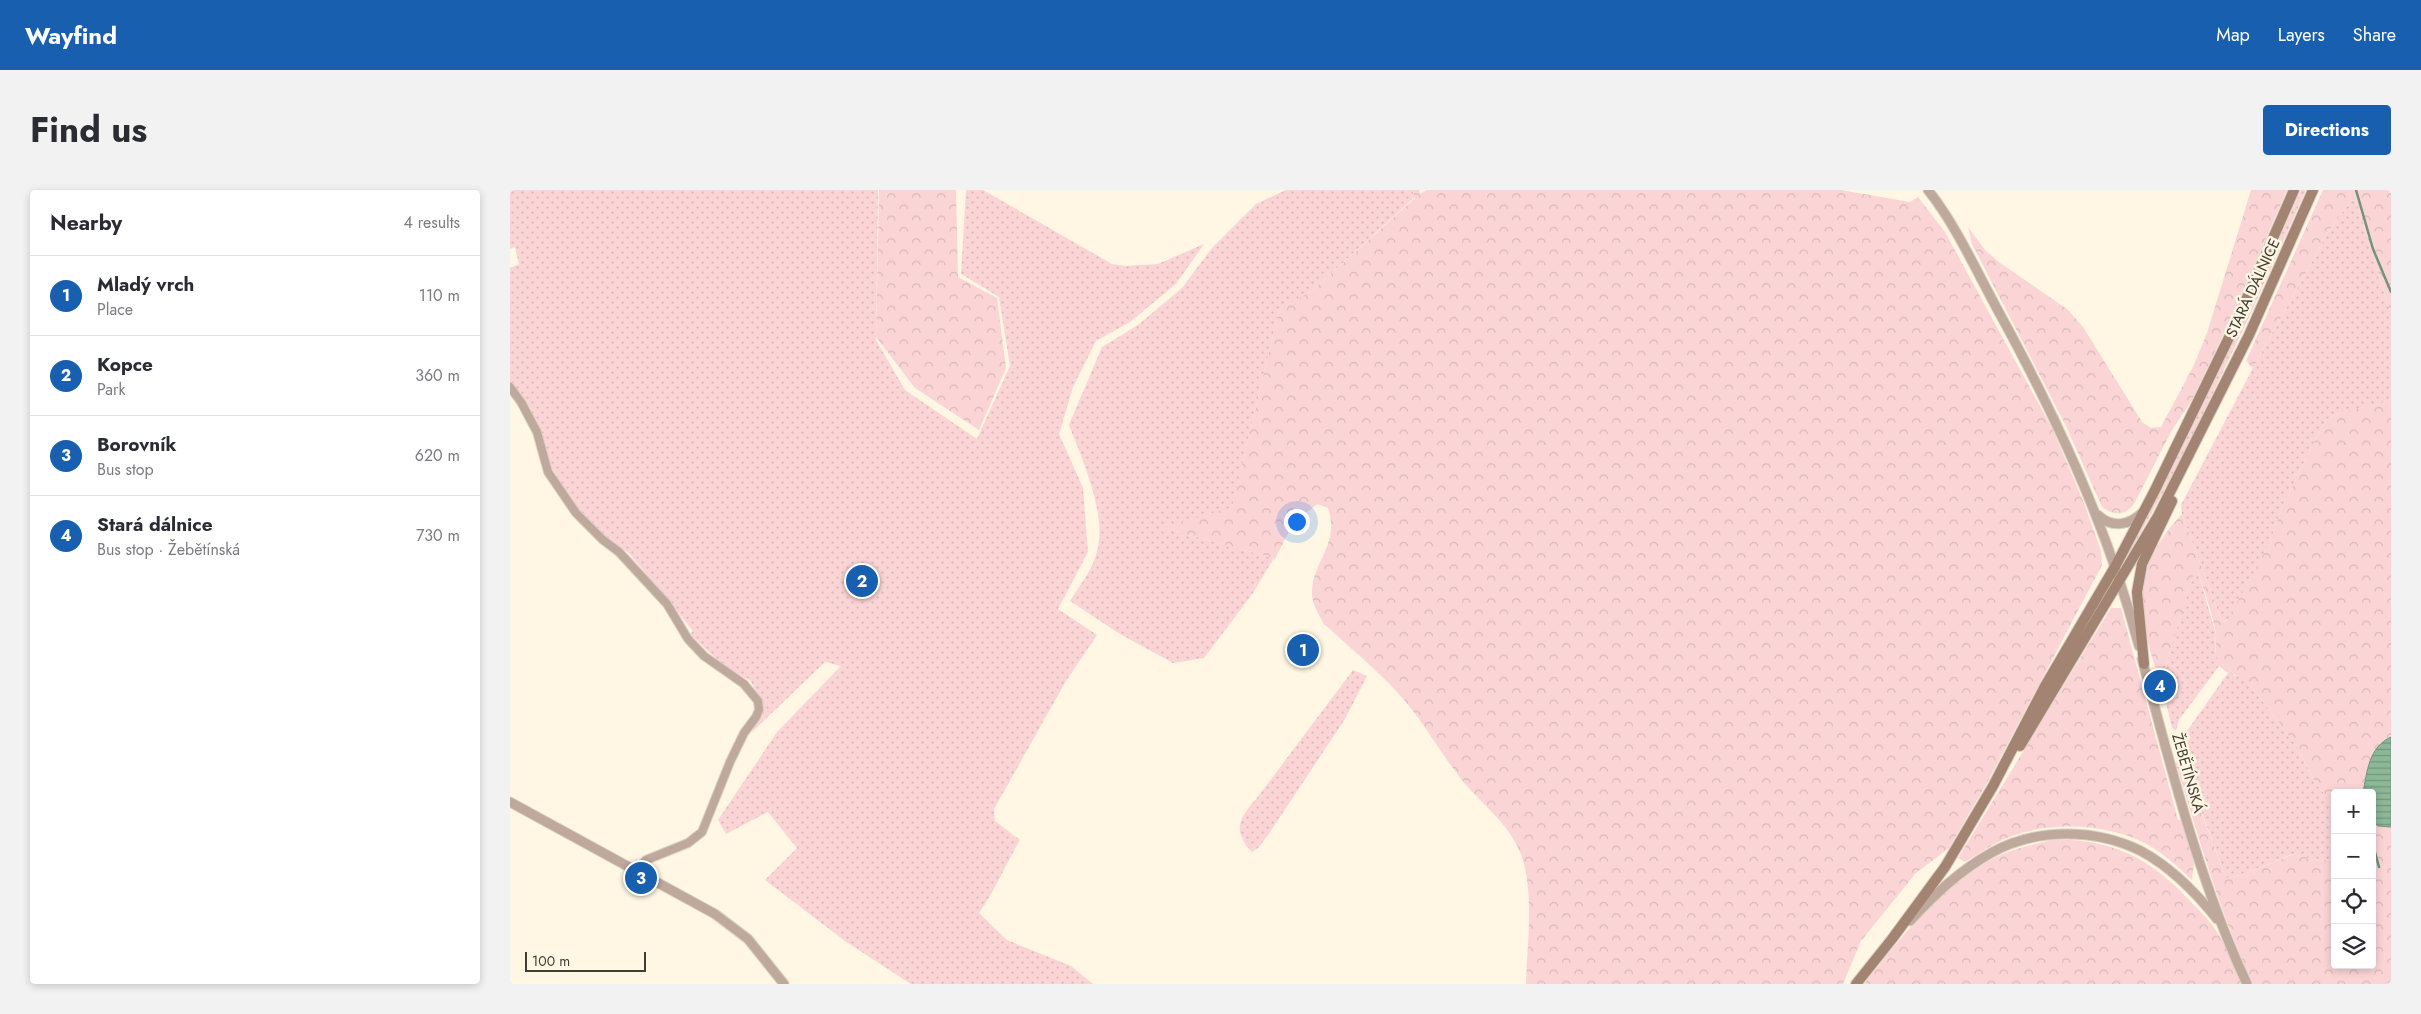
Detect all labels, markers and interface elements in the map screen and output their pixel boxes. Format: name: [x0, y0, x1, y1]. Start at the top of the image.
text: Wayfind: [25, 18, 117, 53]
text: Map: [2216, 22, 2250, 48]
text: Layers: [2278, 22, 2325, 48]
text: Share: [2353, 22, 2396, 48]
text: Find us: [30, 105, 147, 155]
button: Directions: [2263, 105, 2391, 155]
text: Nearby: [50, 208, 122, 238]
text: 4 results: [404, 211, 460, 234]
street label: STARÁ DÁLNICE: [2220, 235, 2286, 341]
text: Mladý vrch: [97, 271, 194, 298]
text: 1: [62, 284, 70, 307]
text: 110 m: [419, 284, 460, 307]
text: Place: [97, 298, 133, 321]
text: Kopce: [97, 351, 153, 378]
text: 2: [61, 364, 71, 387]
text: 360 m: [415, 364, 460, 387]
text: Park: [97, 378, 126, 401]
text: Borovník: [97, 431, 176, 458]
text: 3: [61, 444, 71, 467]
text: 620 m: [415, 444, 460, 467]
text: Bus stop: [97, 458, 154, 481]
your location: [1284, 509, 1310, 535]
text: Stará dálnice: [97, 511, 213, 538]
text: 4: [60, 524, 72, 547]
text: 730 m: [416, 524, 460, 547]
text: Bus stop · Žebětínská: [97, 538, 240, 561]
pin: 2: [846, 562, 878, 600]
pin: 1: [1287, 631, 1319, 669]
pin: 4: [2144, 667, 2176, 705]
street label: ŽEBĚTÍNSKÁ: [2166, 731, 2210, 815]
map controls: [2331, 789, 2376, 969]
button: +: [2331, 789, 2376, 834]
button: −: [2331, 834, 2376, 879]
pin: 3: [625, 859, 657, 897]
button: locate: [2331, 879, 2376, 924]
button: layers: [2331, 924, 2376, 969]
scale bar: [525, 949, 646, 972]
text: 100 m: [532, 951, 570, 971]

